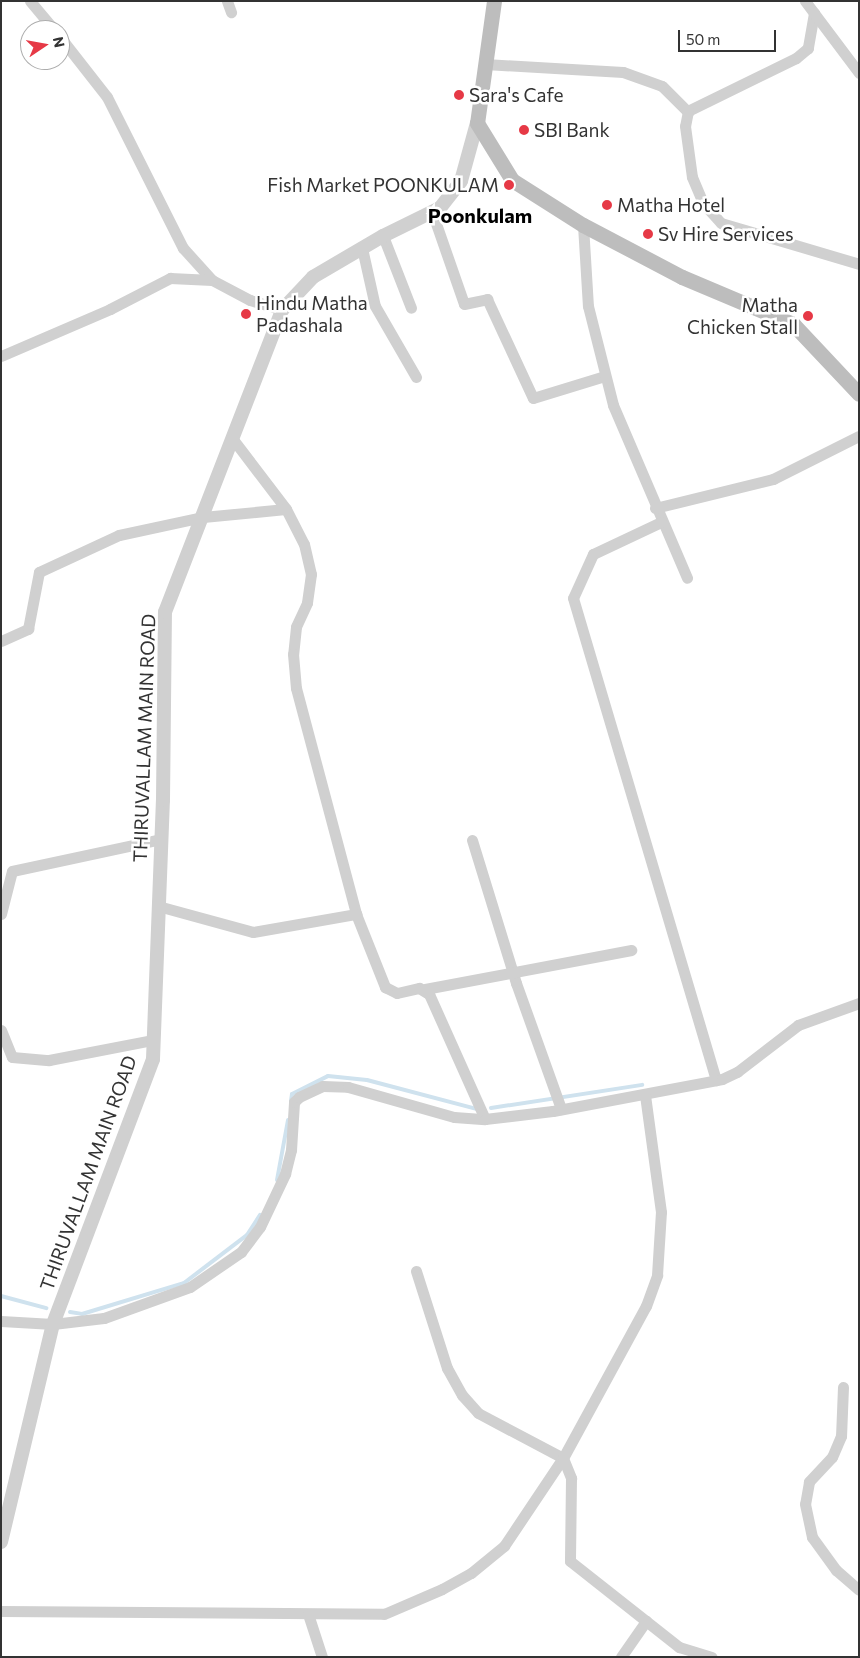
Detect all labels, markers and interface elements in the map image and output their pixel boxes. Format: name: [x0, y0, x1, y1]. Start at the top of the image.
north arrow: [20, 20, 70, 70]
scale bar: [680, 20, 778, 52]
text: 50 m: [686, 30, 720, 48]
text: N: [50, 35, 69, 49]
place label: Sara's Cafe: [469, 84, 564, 106]
marker: Sara's Cafe: [453, 89, 465, 101]
place label: SBI Bank: [534, 119, 610, 141]
marker: SBI Bank: [518, 124, 530, 136]
place label: Fish Market POONKULAM: [267, 174, 499, 196]
marker: Fish Market POONKULAM: [503, 179, 515, 191]
place label: Matha Hotel: [617, 194, 725, 216]
marker: Matha Hotel: [601, 199, 613, 211]
district label: Poonkulam: [428, 203, 532, 227]
place label: Sv Hire Services: [658, 223, 794, 245]
marker: Sv Hire Services: [642, 228, 654, 240]
place label: Hindu Matha Padashala: [256, 292, 368, 336]
place label: Matha Chicken Stall: [687, 294, 798, 338]
marker: Hindu Matha Padashala: [240, 308, 252, 320]
marker: Matha Chicken Stall: [802, 310, 814, 322]
street label: THIRUVALLAM MAIN ROAD: [128, 613, 160, 863]
street label: THIRUVALLAM MAIN ROAD: [35, 1052, 141, 1294]

